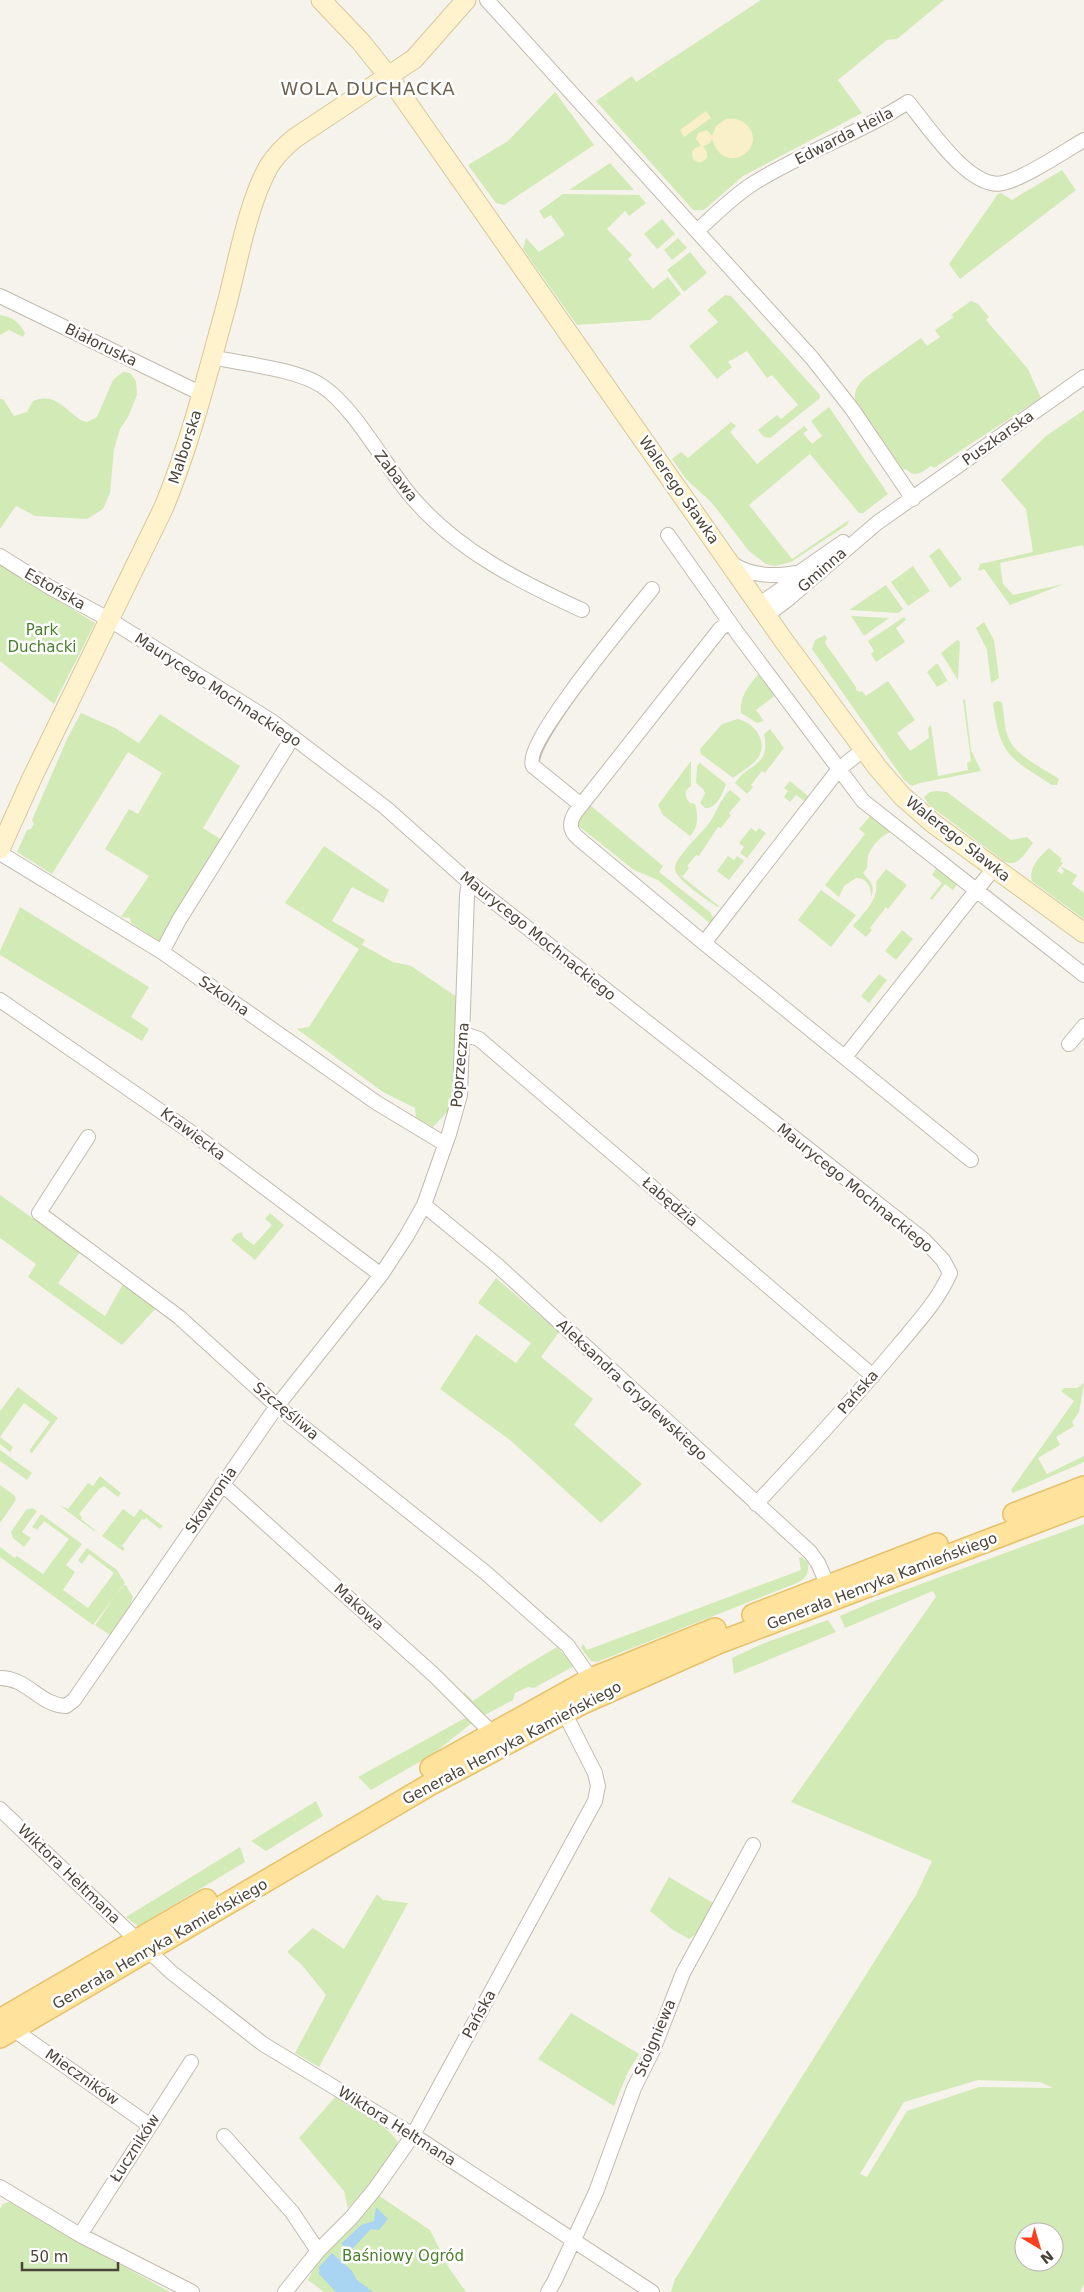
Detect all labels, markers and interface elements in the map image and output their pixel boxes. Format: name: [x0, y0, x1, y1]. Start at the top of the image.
district label: WOLA DUCHACKA: [281, 78, 455, 99]
street label: Edwarda Heila: [792, 103, 896, 169]
street label: Białoruska: [62, 320, 140, 370]
street label: Puszkarska: [959, 407, 1037, 469]
street label: Malborska: [165, 408, 205, 486]
street label: Walerego Sławka: [635, 432, 723, 548]
street label: Zabawa: [371, 447, 421, 505]
street label: Gminna: [794, 544, 850, 596]
street label: Estońska: [21, 564, 89, 614]
park label: Park Duchacki: [7, 621, 77, 656]
street label: Maurycego Mochnackiego: [131, 629, 305, 751]
street label: Walerego Sławka: [902, 793, 1014, 885]
street label: Maurycego Mochnackiego: [456, 868, 620, 1004]
street label: Szkolna: [195, 972, 253, 1020]
street label: Poprzeczna: [447, 1022, 473, 1108]
street label: Krawiecka: [157, 1104, 229, 1164]
street label: Maurycego Mochnackiego: [773, 1120, 937, 1256]
street label: Łabędzia: [638, 1173, 702, 1230]
street label: Aleksandra Gryglewskiego: [553, 1316, 711, 1464]
street label: Pańska: [834, 1366, 882, 1418]
street label: Szczęśliwa: [249, 1378, 323, 1444]
street label: Skowronia: [182, 1463, 240, 1537]
street label: Generała Henryka Kamieńskiego: [764, 1529, 1000, 1633]
street label: Makowa: [330, 1580, 388, 1634]
street label: Generała Henryka Kamieńskiego: [399, 1677, 625, 1809]
street label: Wiktora Heltmana: [14, 1820, 124, 1928]
street label: Generała Henryka Kamieńskiego: [49, 1875, 271, 2013]
street label: Pańska: [458, 1987, 500, 2041]
street label: Stoigniewa: [631, 1996, 679, 2080]
street label: Mieczników: [42, 2045, 122, 2109]
street label: Wiktora Heltmana: [335, 2082, 459, 2170]
street label: Łuczników: [106, 2111, 164, 2186]
north arrow: [1014, 2222, 1064, 2272]
scale bar: [22, 2240, 119, 2272]
park label: Baśniowy Ogród: [342, 2247, 464, 2265]
text: N: [1037, 2247, 1057, 2267]
text: 50 m: [30, 2248, 68, 2266]

